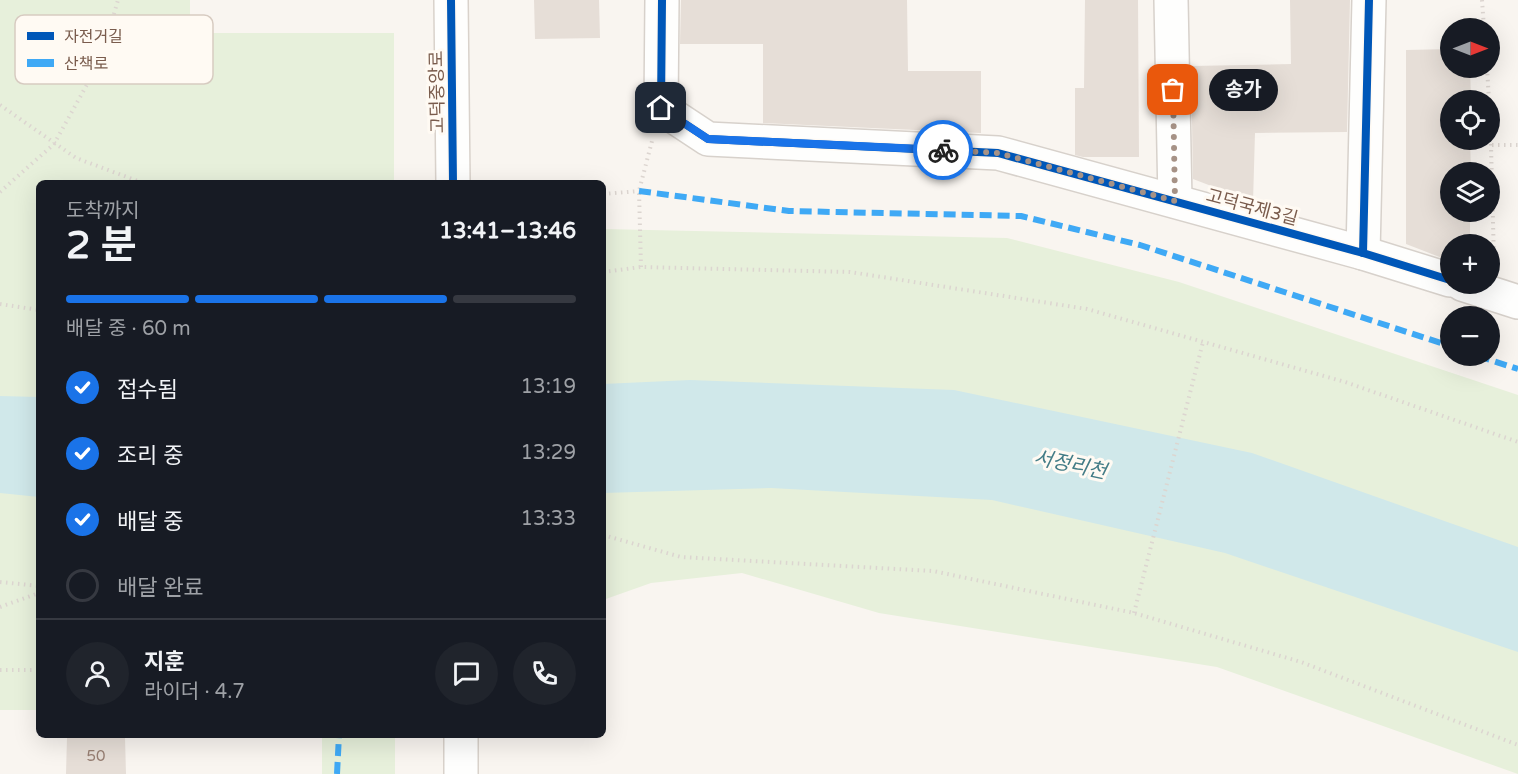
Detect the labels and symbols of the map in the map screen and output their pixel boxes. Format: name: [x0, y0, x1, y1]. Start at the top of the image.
legend: [15, 15, 213, 84]
north arrow: [1440, 18, 1500, 78]
text: 자전거길: [64, 27, 123, 47]
street label: 고덕중앙로: [425, 50, 449, 134]
text: 산책로: [64, 54, 108, 74]
pin: [1147, 64, 1198, 115]
callout: 송가: [1209, 69, 1278, 111]
pin: [635, 82, 686, 133]
courier: [913, 120, 973, 180]
street label: 고덕국제3길: [1204, 184, 1300, 230]
water label: 서정리천: [1032, 446, 1111, 485]
house number: 50: [87, 747, 105, 765]

